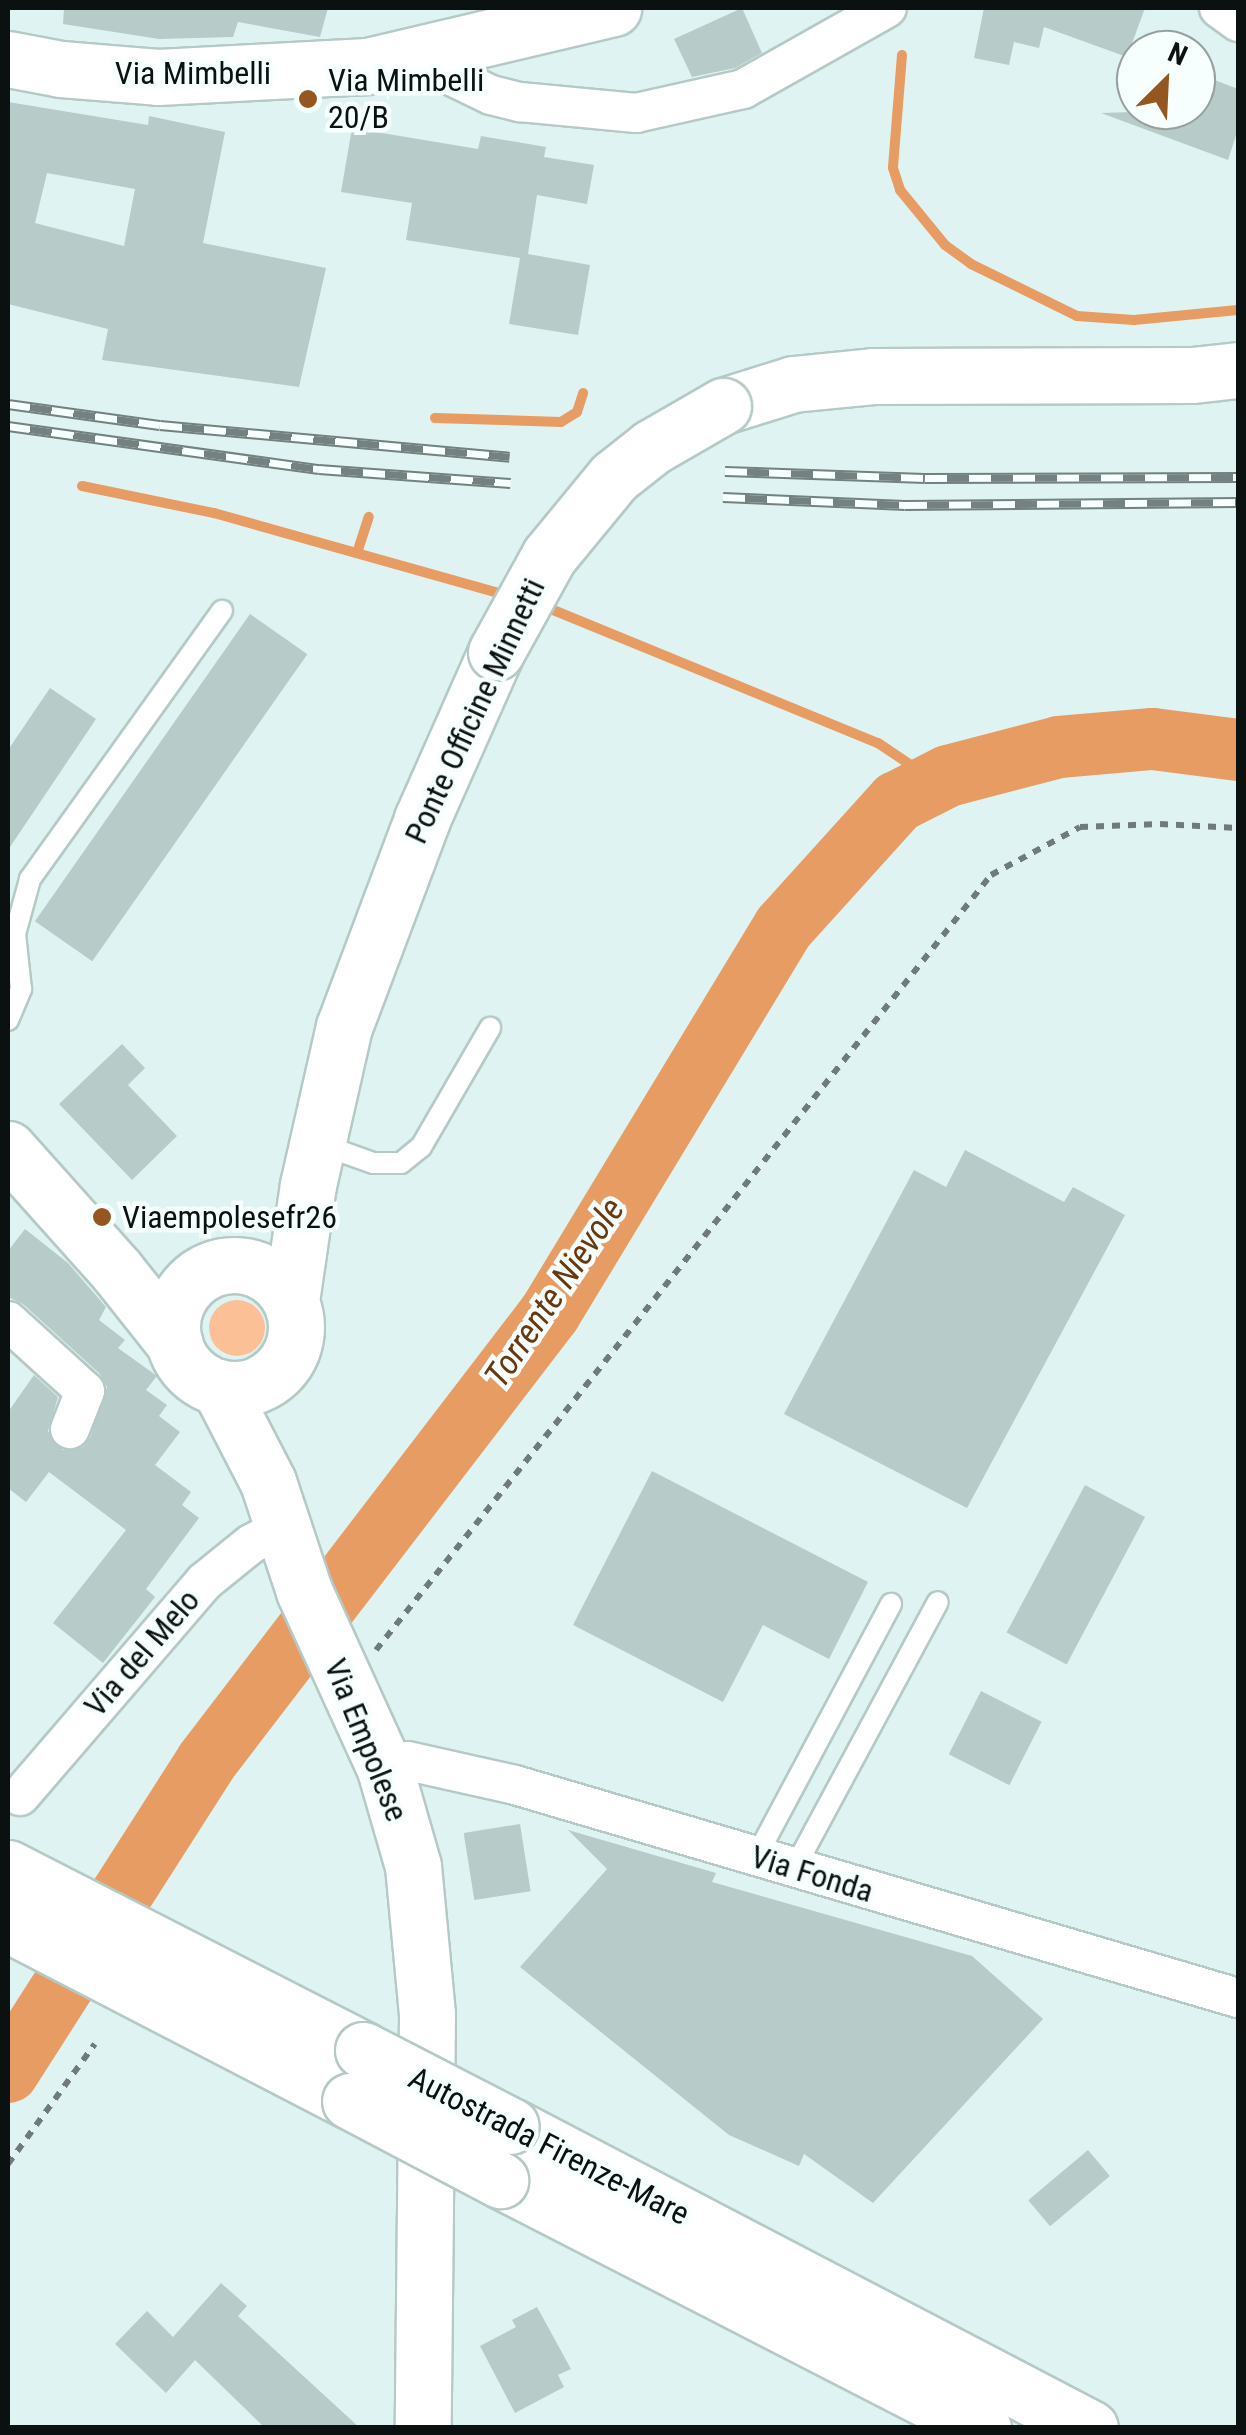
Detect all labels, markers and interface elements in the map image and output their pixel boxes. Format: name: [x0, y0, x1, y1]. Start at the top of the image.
north arrow: [1116, 30, 1216, 130]
text: N: [1163, 35, 1192, 73]
street label: Via Mimbelli: [115, 54, 271, 92]
place label: Via Mimbelli 20/B: [328, 62, 484, 137]
marker: Via Mimbelli 20/B: [297, 88, 319, 110]
street label: Ponte Officine Minnetti: [397, 572, 553, 850]
water label: Torrente Nievole: [476, 1190, 634, 1396]
place label: Viaempolesefr26: [122, 1198, 337, 1236]
marker: Viaempolesefr26: [91, 1206, 113, 1228]
street label: Via del Melo: [76, 1582, 208, 1724]
street label: Via Empolese: [316, 1653, 416, 1827]
street label: Via Fonda: [746, 1837, 878, 1911]
street label: Autostrada Firenze-Mare: [402, 2059, 696, 2233]

